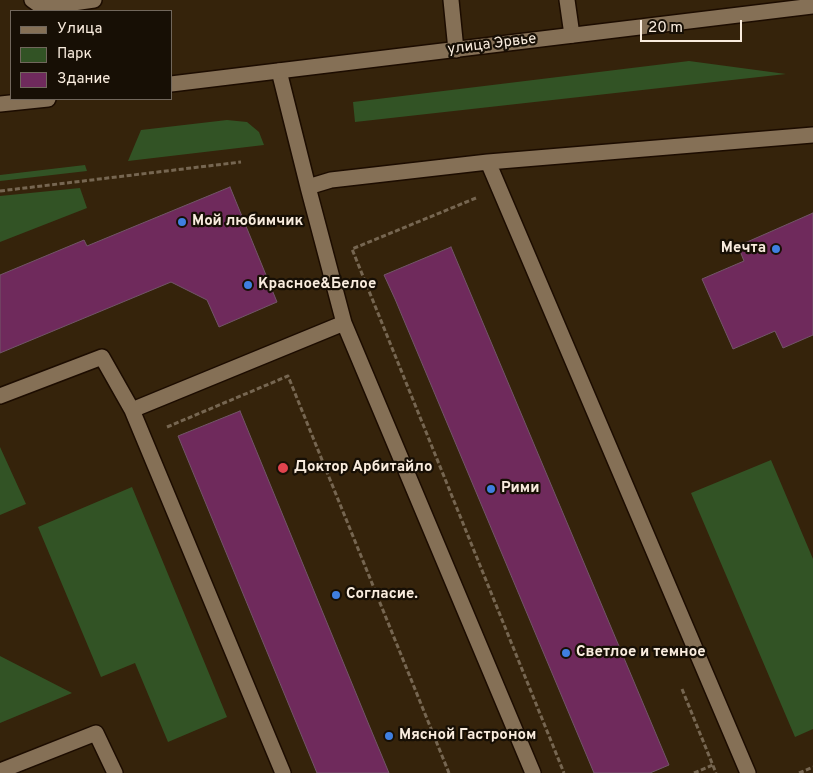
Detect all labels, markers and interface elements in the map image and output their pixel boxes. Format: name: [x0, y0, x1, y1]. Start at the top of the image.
legend: [10, 10, 172, 100]
scale bar: [643, 10, 746, 42]
text: 20 m: [648, 19, 683, 38]
text: Улица: [57, 20, 102, 39]
street label: улица Эрвье: [447, 31, 537, 59]
text: Парк: [57, 45, 92, 64]
text: Здание: [57, 70, 110, 89]
place label: Мой любимчик: [192, 213, 303, 231]
marker: Мой любимчик: [176, 216, 188, 228]
place label: Мечта: [721, 240, 766, 258]
marker: Мечта: [770, 243, 782, 255]
place label: Красное&Белое: [258, 276, 376, 294]
marker: Красное&Белое: [242, 279, 254, 291]
place label: Доктор Арбитайло: [294, 459, 433, 477]
marker: Доктор Арбитайло: [276, 461, 290, 475]
place label: Рими: [501, 480, 539, 498]
marker: Рими: [485, 483, 497, 495]
place label: Согласие.: [346, 586, 418, 604]
marker: Согласие.: [330, 589, 342, 601]
place label: Светлое и темное: [576, 644, 706, 662]
marker: Светлое и темное: [560, 647, 572, 659]
place label: Мясной Гастроном: [399, 727, 536, 745]
marker: Мясной Гастроном: [383, 730, 395, 742]

